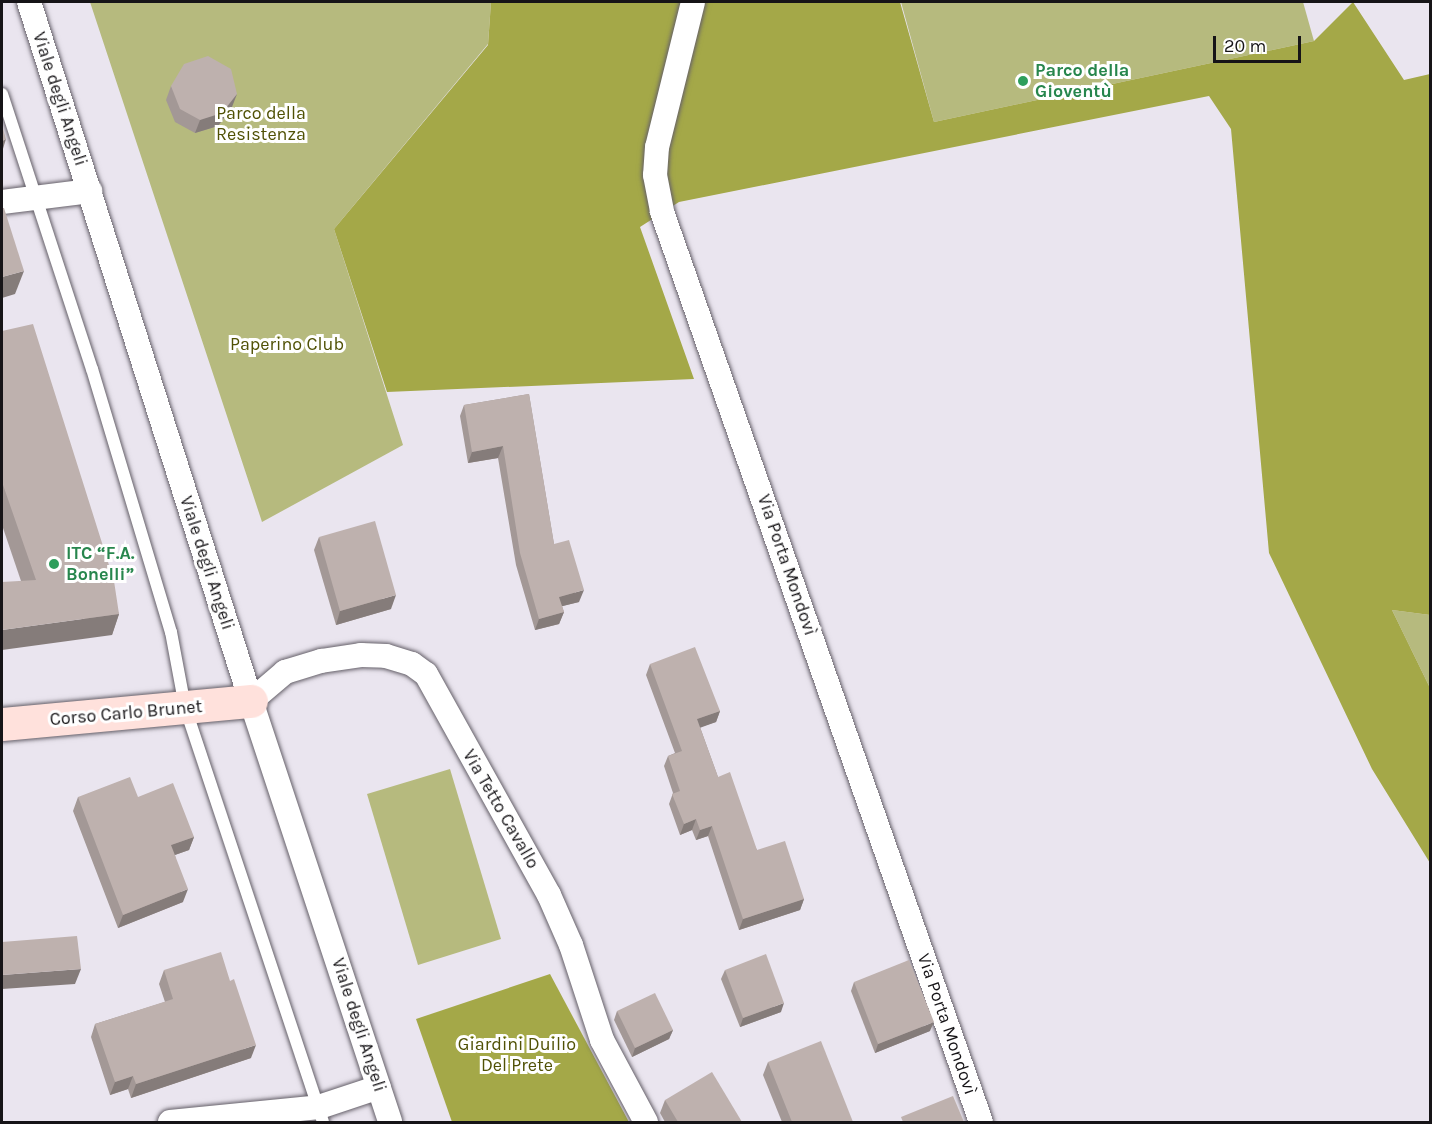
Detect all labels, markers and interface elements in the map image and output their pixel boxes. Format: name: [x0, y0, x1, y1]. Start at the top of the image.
scale bar: [1216, 24, 1304, 62]
street label: Viale degli Angeli: [28, 29, 92, 169]
text: 20 m: [1224, 35, 1266, 57]
place label: Parco della Gioventù: [1035, 60, 1129, 103]
marker: Parco della Gioventù: [1016, 74, 1030, 88]
park label: Parco della Resistenza: [216, 103, 306, 146]
park label: Paperino Club: [230, 333, 344, 355]
street label: Via Porta Mondovì: [753, 492, 821, 638]
street label: Viale degli Angeli: [175, 493, 239, 633]
place label: ITC “F.A. Bonelli”: [66, 543, 135, 586]
marker: ITC “F.A. Bonelli”: [47, 557, 61, 571]
street label: Corso Carlo Brunet: [49, 696, 203, 730]
street label: Via Tetto Cavallo: [458, 746, 544, 872]
street label: Via Porta Mondovì: [913, 951, 981, 1097]
street label: Viale degli Angeli: [327, 955, 391, 1095]
park label: Giardini Duilio Del Prete: [458, 1034, 576, 1076]

